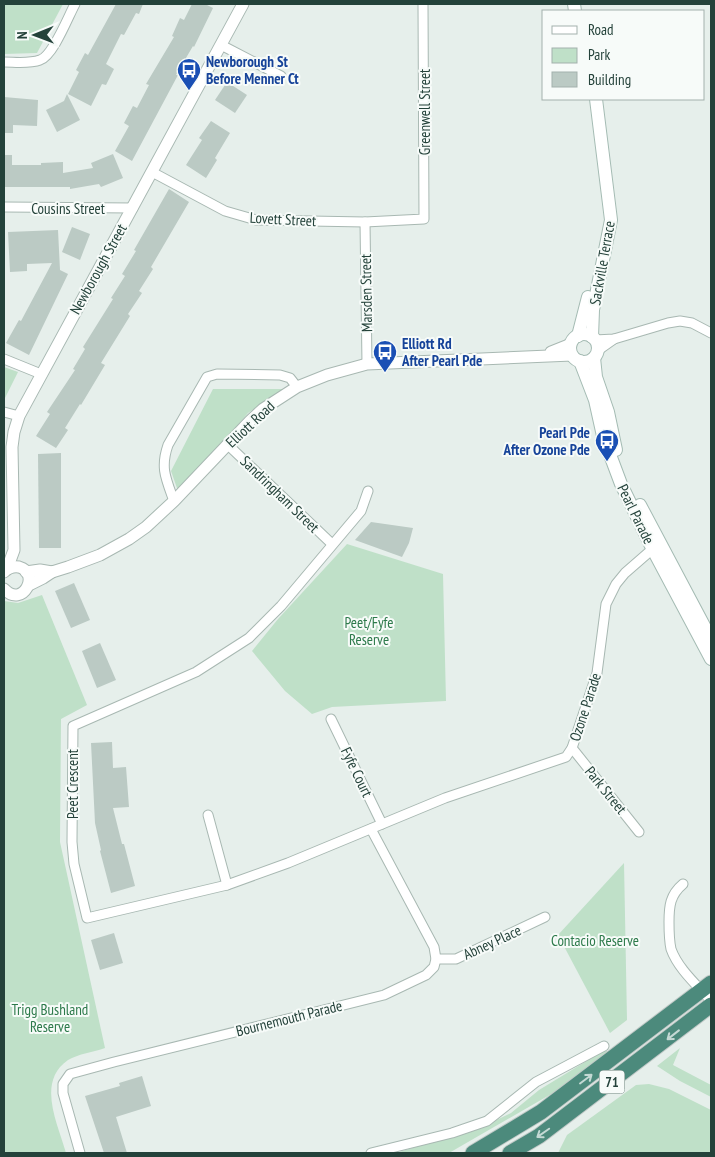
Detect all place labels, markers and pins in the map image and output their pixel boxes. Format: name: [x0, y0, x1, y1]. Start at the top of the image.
place label: Newborough St Before Menner Ct: [206, 52, 299, 88]
bus stop icon: Newborough St Before Menner Ct: [176, 57, 202, 91]
place label: Elliott Rd After Pearl Pde: [401, 334, 482, 370]
bus stop icon: Elliott Rd After Pearl Pde: [372, 339, 398, 373]
place label: Pearl Pde After Ozone Pde: [503, 423, 590, 459]
bus stop icon: Pearl Pde After Ozone Pde: [594, 428, 620, 462]

